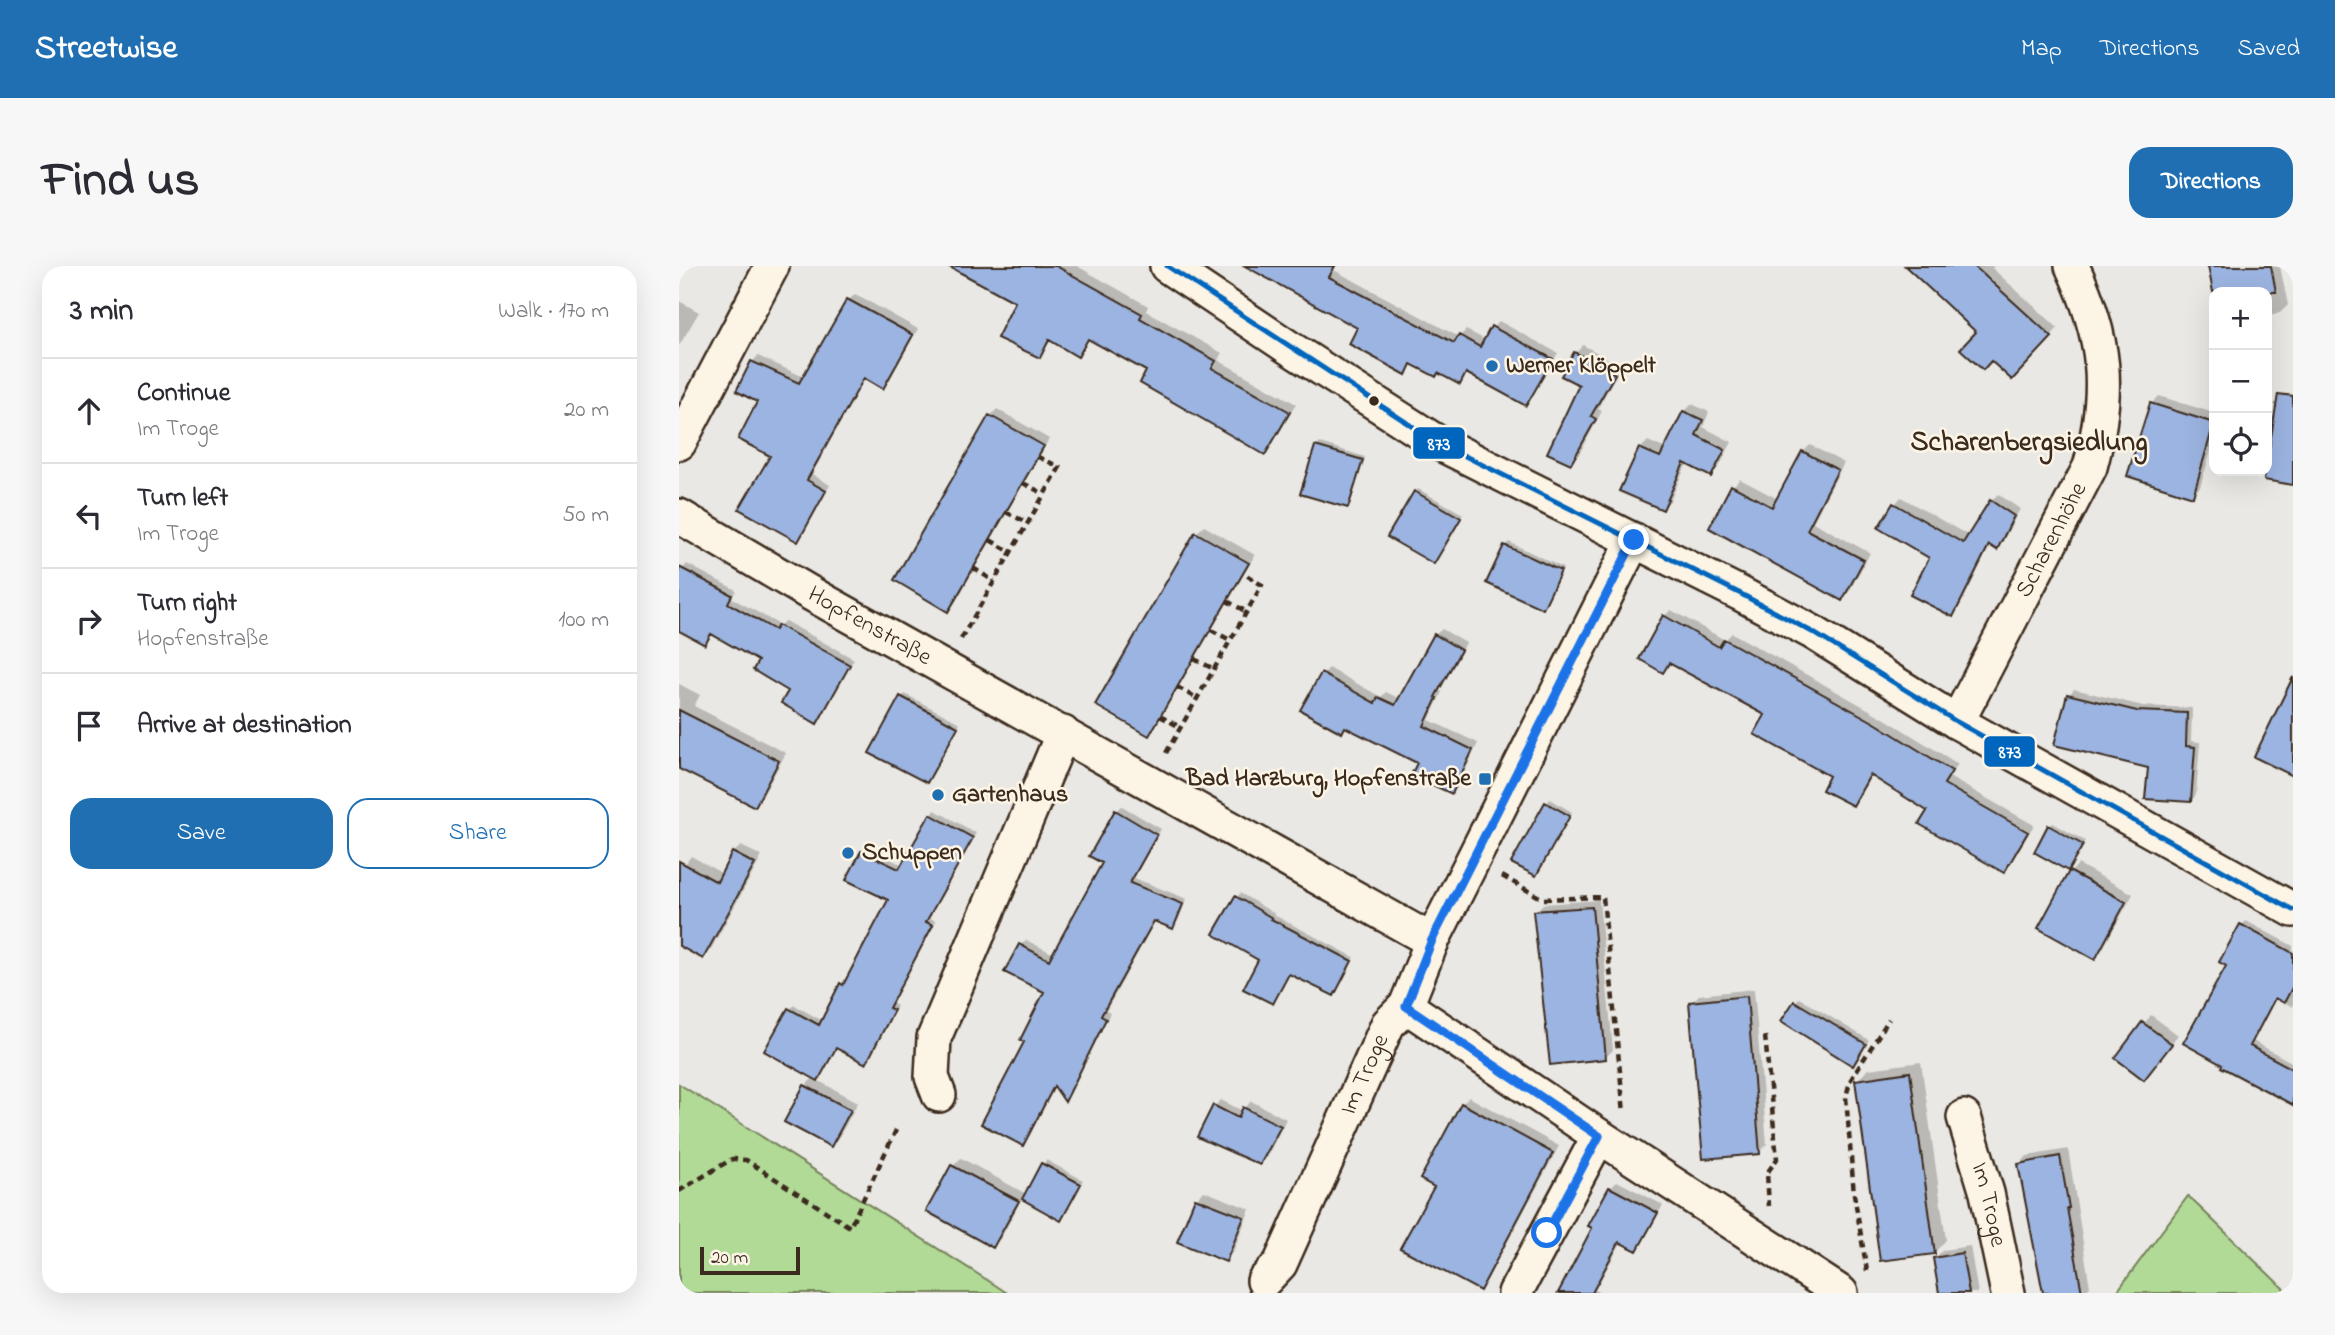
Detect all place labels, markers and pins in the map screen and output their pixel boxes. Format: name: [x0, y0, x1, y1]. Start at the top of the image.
place label: Werner Klöppelt: [1506, 349, 1657, 384]
marker: Werner Klöppelt: [1484, 358, 1500, 374]
unlabelled marker: [1367, 394, 1381, 408]
place label: Bad Harzburg, Hopfenstraße: [1185, 762, 1472, 798]
marker: Bad Harzburg, Hopfenstraße: [1477, 771, 1493, 787]
place label: Gartenhaus: [952, 778, 1068, 813]
marker: Gartenhaus: [930, 787, 946, 803]
place label: Schuppen: [862, 836, 962, 871]
marker: Schuppen: [840, 845, 856, 861]

